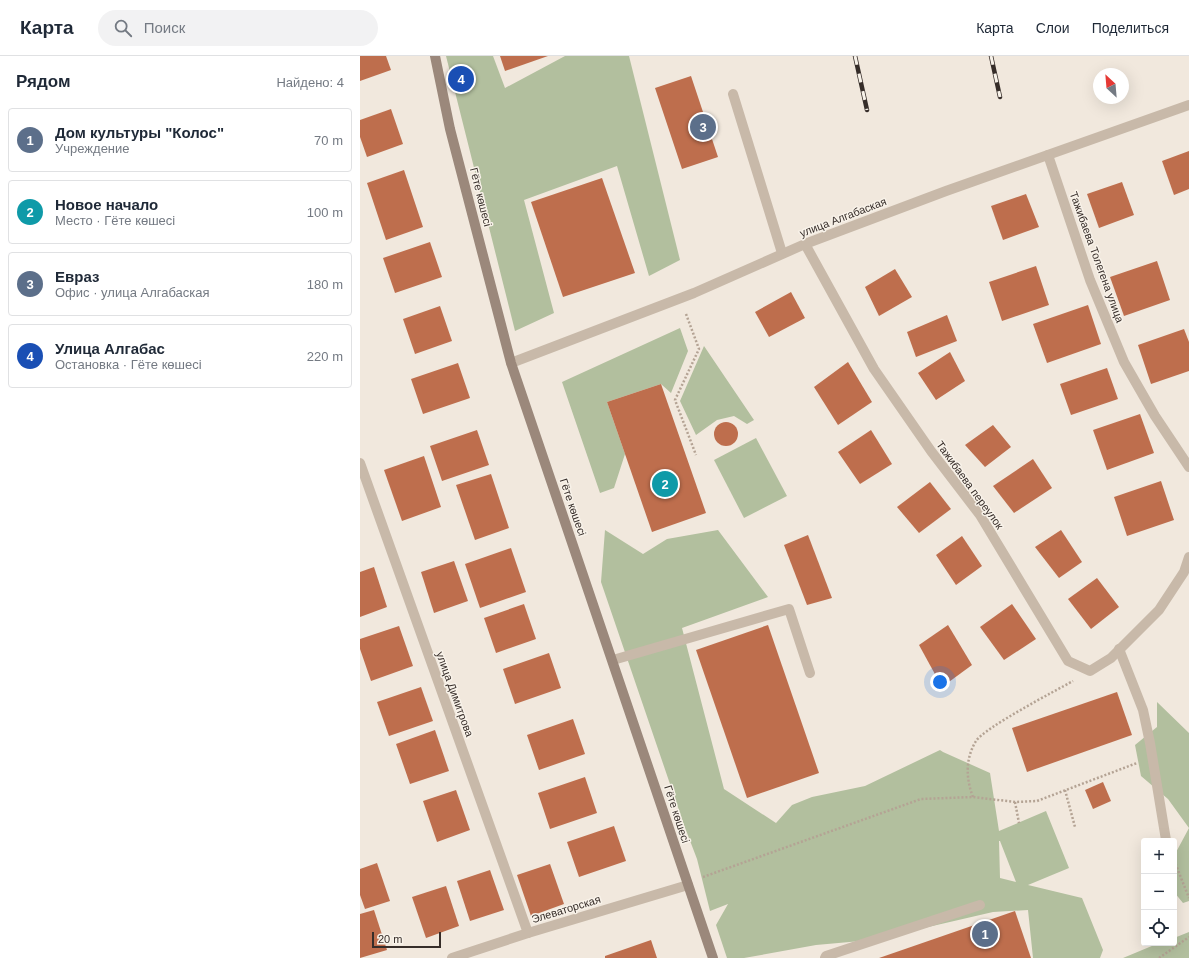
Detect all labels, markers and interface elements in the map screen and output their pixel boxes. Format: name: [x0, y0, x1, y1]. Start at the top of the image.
search box: [98, 10, 378, 46]
text: Карта: [20, 17, 74, 38]
icon: search: [112, 17, 134, 39]
text: Поиск: [144, 19, 185, 36]
text: Карта: [976, 20, 1014, 36]
text: Слои: [1036, 20, 1070, 36]
text: Поделиться: [1092, 20, 1169, 36]
pin: 4: [448, 64, 474, 94]
north arrow: [1093, 68, 1129, 104]
text: Рядом: [16, 72, 71, 91]
text: Найдено: 4: [276, 75, 344, 90]
pin: 3: [690, 112, 716, 142]
text: Дом культуры "Колос": [55, 124, 224, 141]
text: 1: [26, 133, 34, 148]
text: 70 m: [314, 133, 343, 148]
text: Учреждение: [55, 141, 130, 156]
street label: Гёте көшесі: [468, 166, 494, 228]
street label: Тажибаева Толегена улица: [1068, 190, 1127, 325]
street label: улица Алгабаская: [798, 195, 888, 239]
text: Новое начало: [55, 196, 158, 213]
text: 2: [26, 205, 34, 220]
text: 100 m: [307, 205, 343, 220]
text: Место · Гёте көшесі: [55, 213, 175, 228]
text: Евраз: [55, 268, 99, 285]
text: 3: [26, 277, 34, 292]
text: 180 m: [307, 277, 343, 292]
text: Офис · улица Алгабаская: [55, 285, 210, 300]
text: Улица Алгабас: [55, 340, 165, 357]
text: 4: [26, 349, 34, 364]
text: 220 m: [307, 349, 343, 364]
text: Остановка · Гёте көшесі: [55, 357, 202, 372]
street label: Тажибаева переулок: [934, 439, 1006, 532]
pin: 2: [652, 469, 678, 499]
street label: Гёте көшесі: [558, 477, 588, 537]
street label: улица Димитрова: [434, 650, 476, 739]
your location: [930, 672, 950, 692]
street label: Гёте көшесі: [662, 784, 692, 844]
map controls: [1141, 838, 1177, 946]
button: +: [1141, 838, 1177, 874]
button: −: [1141, 874, 1177, 910]
street label: Элеваторская: [530, 893, 602, 925]
button: locate: [1141, 910, 1177, 946]
pin: 1: [972, 919, 998, 949]
scale bar: [372, 930, 441, 949]
text: 20 m: [378, 933, 402, 945]

